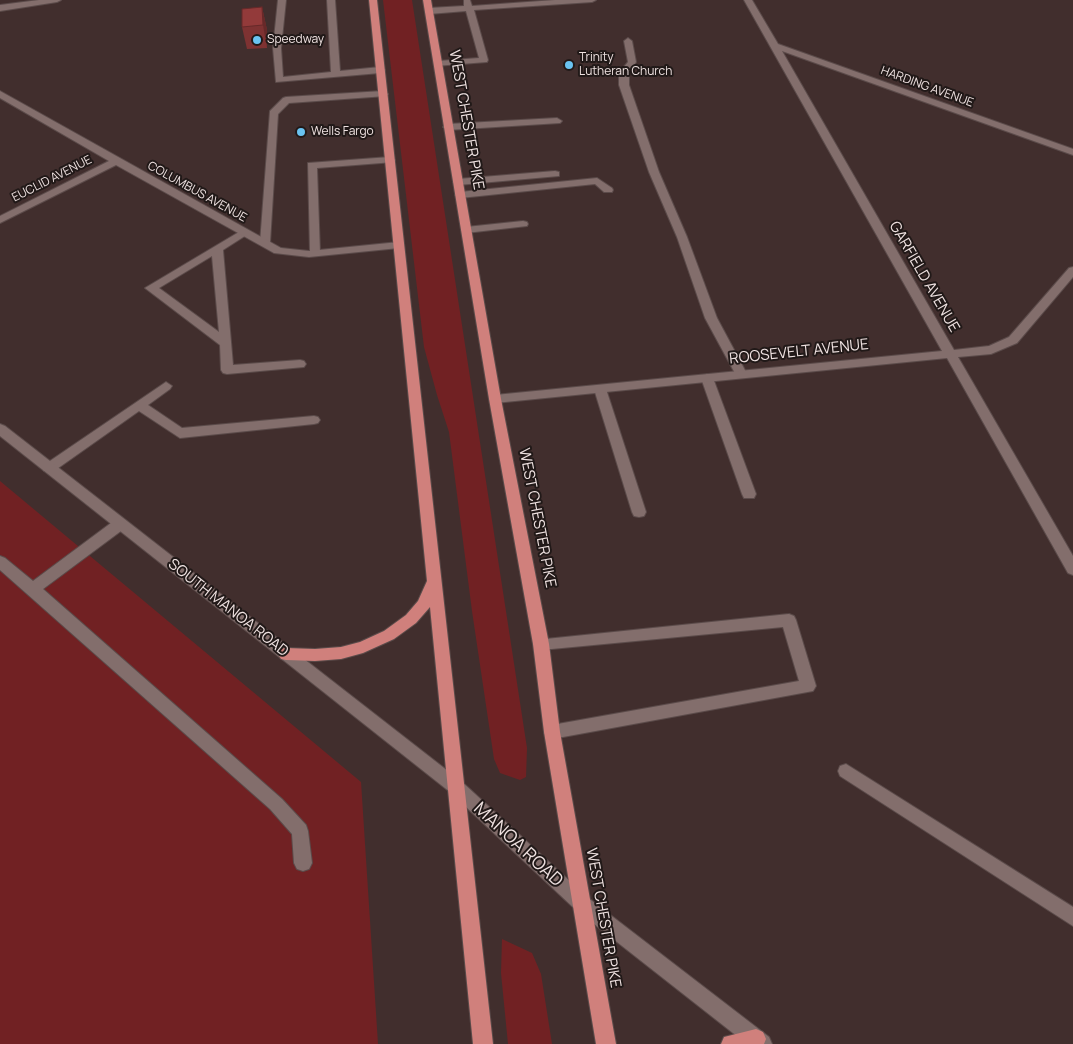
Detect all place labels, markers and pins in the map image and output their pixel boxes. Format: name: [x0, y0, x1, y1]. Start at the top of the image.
place label: Speedway: [267, 33, 324, 47]
marker: Speedway: [251, 34, 263, 46]
place label: Trinity Lutheran Church: [579, 51, 672, 79]
marker: Trinity Lutheran Church: [563, 59, 575, 71]
place label: Wells Fargo: [311, 125, 374, 139]
marker: Wells Fargo: [295, 126, 307, 138]

